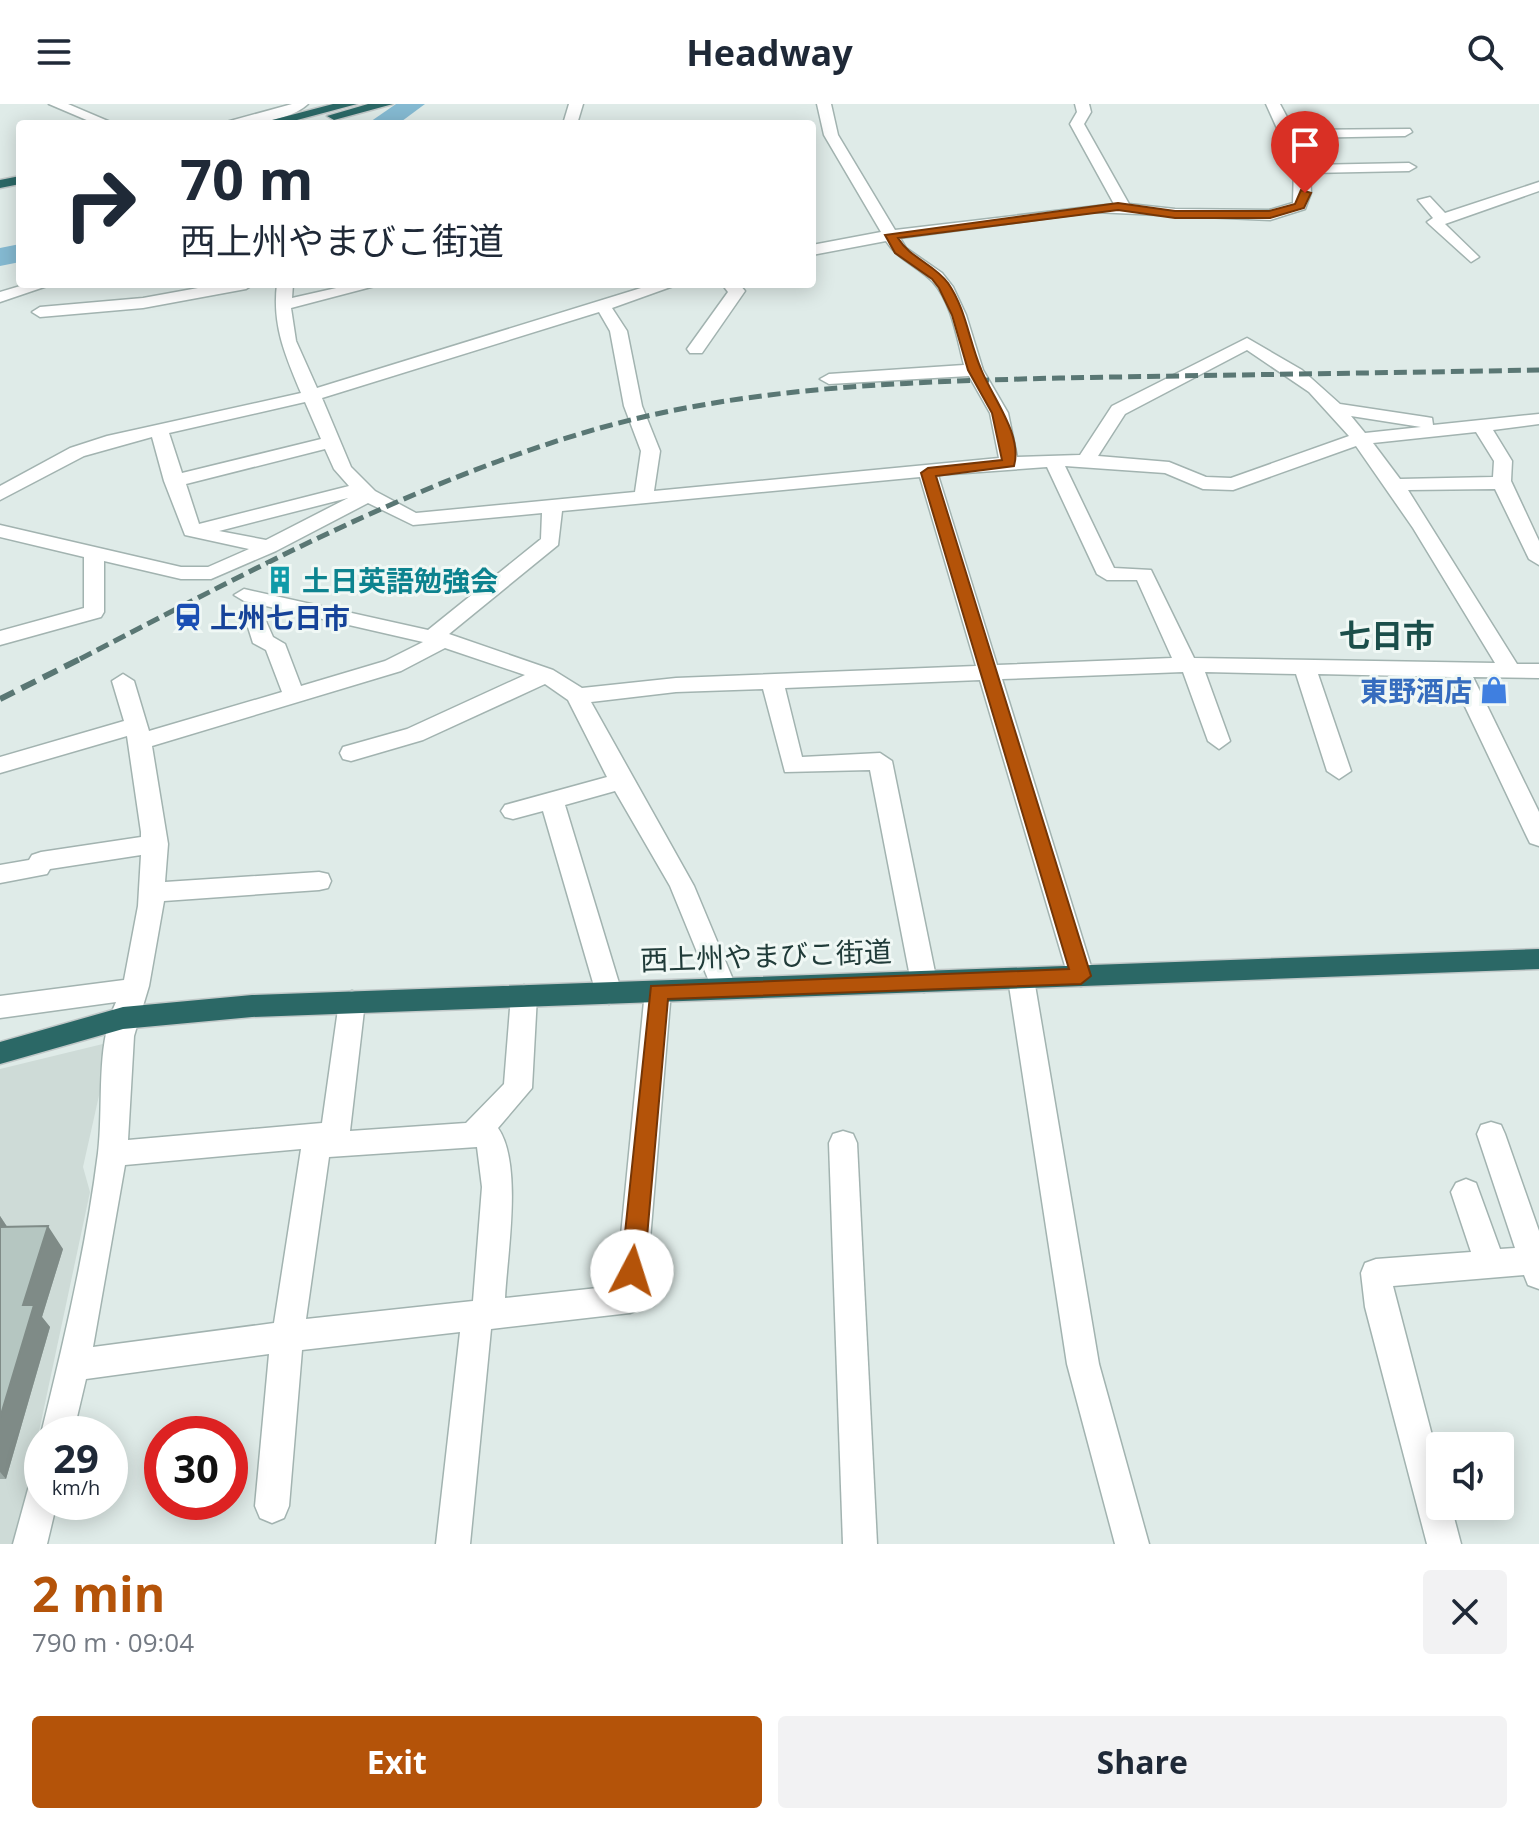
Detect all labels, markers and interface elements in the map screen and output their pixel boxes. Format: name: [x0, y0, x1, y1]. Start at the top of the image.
text: Headway: [686, 28, 853, 77]
icon: menu: [32, 30, 76, 74]
icon: search: [1463, 30, 1507, 74]
pin: [1271, 111, 1339, 193]
icon: arrive: [1283, 123, 1327, 167]
text: 70 m: [180, 140, 314, 216]
icon: right: [48, 152, 152, 256]
text: 西上州やまびこ街道: [180, 216, 504, 265]
place label: 土日英語勉強会: [302, 561, 498, 599]
building icon: 土日英語勉強会: [265, 565, 295, 595]
place label: 上州七日市: [210, 598, 350, 636]
station icon: 上州七日市: [173, 602, 203, 632]
district label: 七日市: [1339, 613, 1435, 656]
place label: 東野酒店: [1360, 671, 1472, 709]
shop icon: 東野酒店: [1479, 675, 1509, 705]
street label: 西上州やまびこ街道: [639, 932, 893, 978]
position arrow: [590, 1229, 674, 1313]
speed limit sign: 30: [144, 1416, 248, 1520]
text: 29: [53, 1430, 99, 1485]
map controls: [1426, 1432, 1514, 1520]
button: sound: [1426, 1432, 1514, 1520]
text: km/h: [52, 1474, 100, 1501]
text: 2 min: [32, 1561, 165, 1626]
button: close: [1423, 1570, 1507, 1654]
text: 790 m · 09:04: [32, 1624, 194, 1660]
button: Exit: [32, 1716, 762, 1808]
button: Share: [778, 1716, 1507, 1808]

